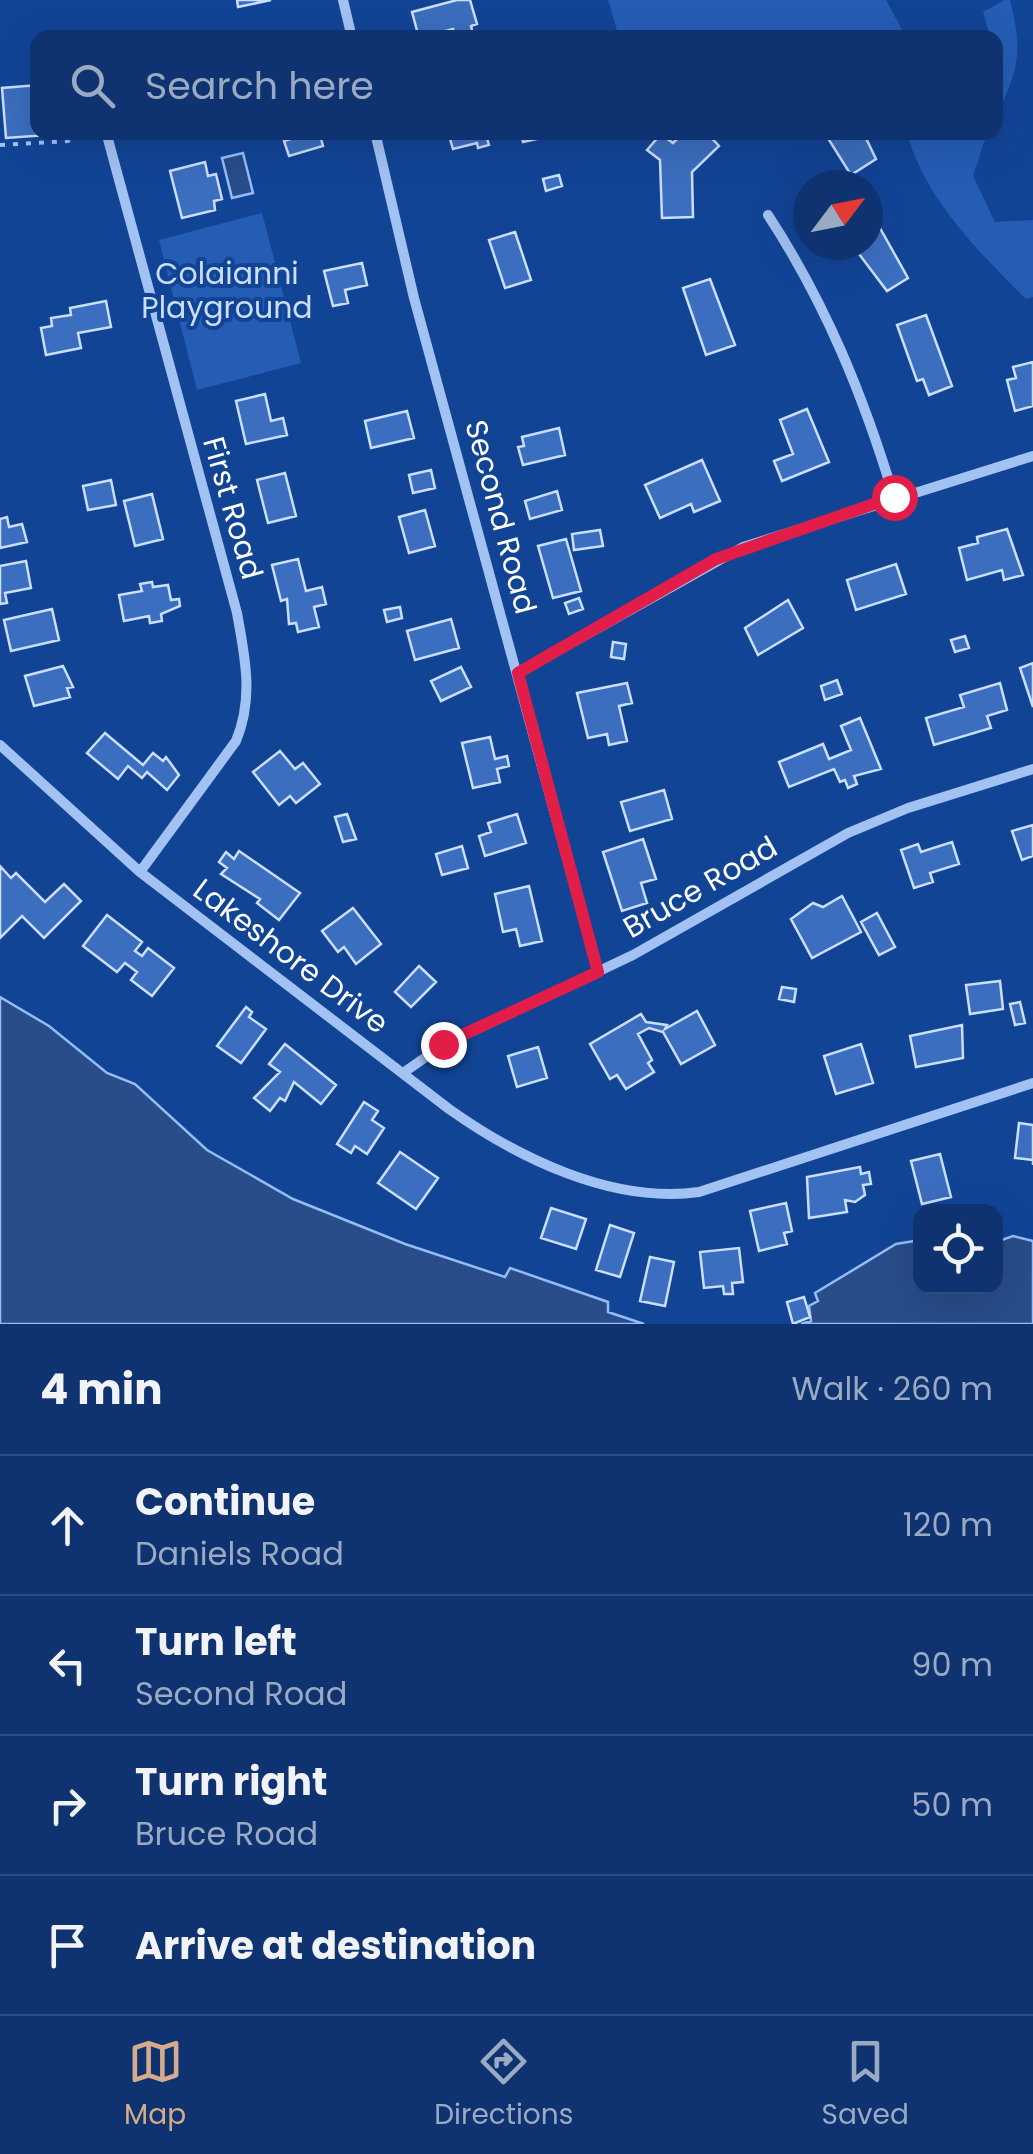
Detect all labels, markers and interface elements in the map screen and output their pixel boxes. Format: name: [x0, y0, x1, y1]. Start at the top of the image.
search box: [30, 30, 1003, 140]
icon: search: [65, 58, 120, 113]
text: Search here: [145, 59, 374, 112]
north arrow: [793, 170, 883, 260]
park label: Colaianni Playground: [141, 252, 313, 329]
street label: Second Road: [454, 415, 548, 619]
street label: First Road: [192, 432, 274, 584]
route start: [872, 475, 918, 521]
street label: Bruce Road: [615, 825, 785, 949]
street label: Lakeshore Drive: [184, 868, 398, 1044]
route end: [421, 1022, 467, 1068]
map controls: [913, 1204, 1003, 1294]
button: locate: [913, 1204, 1003, 1294]
text: 4 min: [40, 1360, 163, 1419]
text: Walk · 260 m: [792, 1366, 993, 1411]
text: Continue: [135, 1475, 315, 1528]
icon: ahead: [40, 1498, 95, 1553]
text: 120 m: [903, 1502, 993, 1547]
text: Daniels Road: [135, 1531, 344, 1576]
text: Turn left: [135, 1615, 297, 1668]
icon: left: [40, 1638, 95, 1693]
text: 90 m: [911, 1642, 993, 1687]
text: Second Road: [135, 1671, 347, 1716]
text: Turn right: [135, 1755, 327, 1808]
icon: right: [40, 1778, 95, 1833]
text: 50 m: [911, 1782, 993, 1827]
text: Bruce Road: [135, 1811, 318, 1856]
icon: arrive: [40, 1918, 95, 1973]
text: Arrive at destination: [135, 1919, 536, 1972]
tab: Map: [124, 2034, 186, 2136]
tab: Directions: [434, 2034, 573, 2136]
tab: Saved: [822, 2034, 909, 2136]

